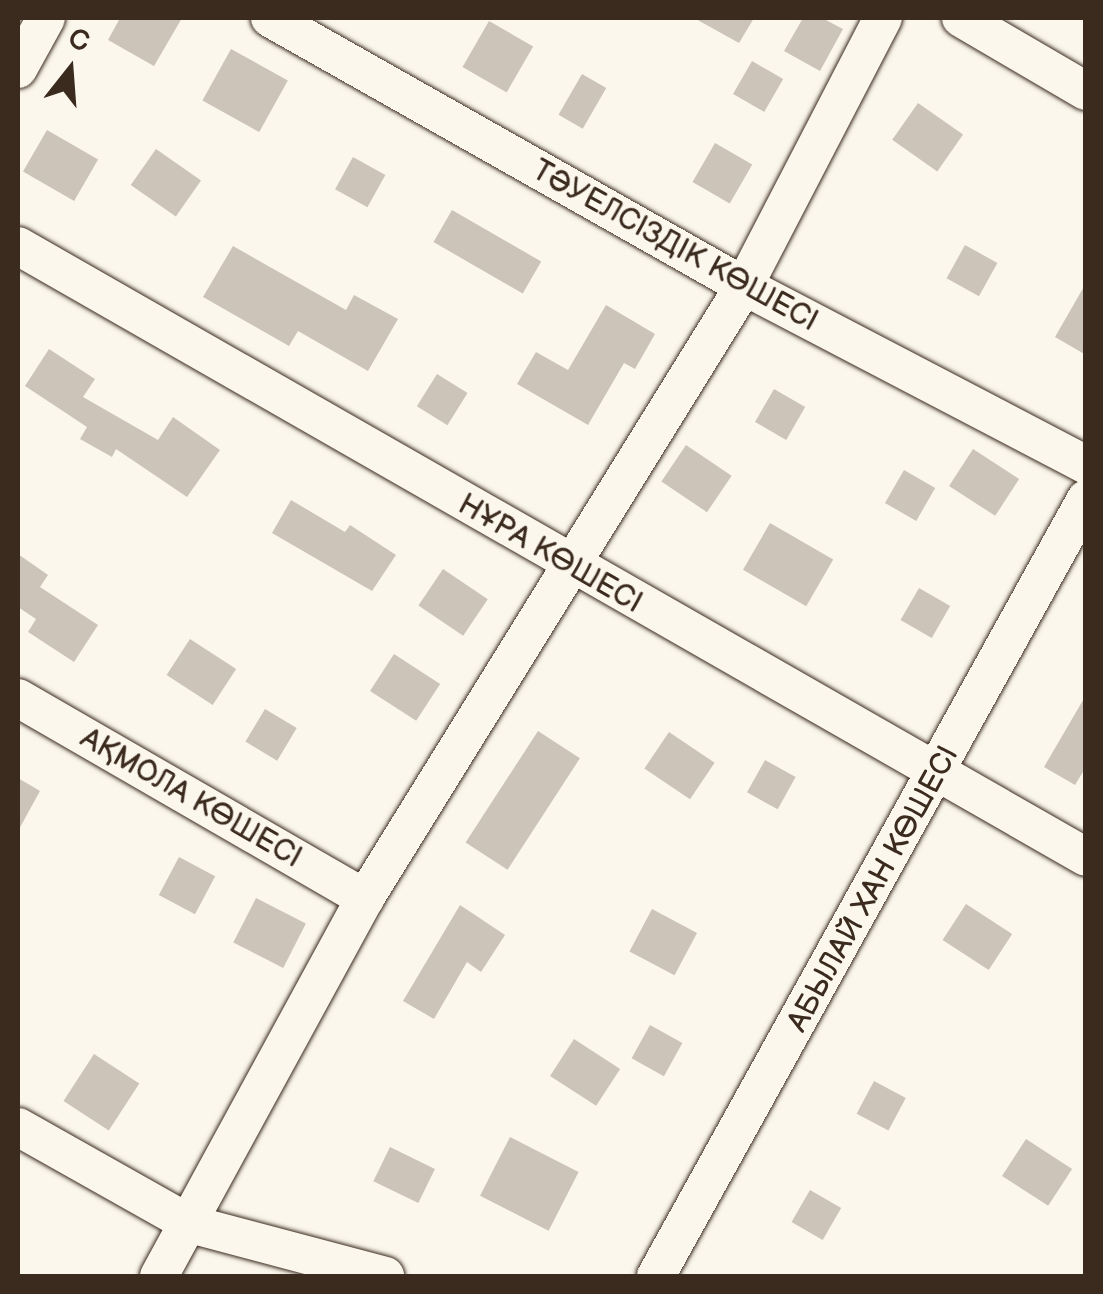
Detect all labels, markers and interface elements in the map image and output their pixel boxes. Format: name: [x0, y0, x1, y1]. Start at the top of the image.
north arrow: [20, 20, 120, 120]
text: С: [65, 22, 93, 59]
street label: ТӘУЕЛСІЗДІК КӨШЕСІ: [526, 152, 824, 340]
street label: НҰРА КӨШЕСІ: [452, 487, 648, 621]
street label: АҚМОЛА КӨШЕСІ: [74, 720, 308, 876]
street label: АБЫЛАЙ ХАН КӨШЕСІ: [779, 740, 967, 1038]

